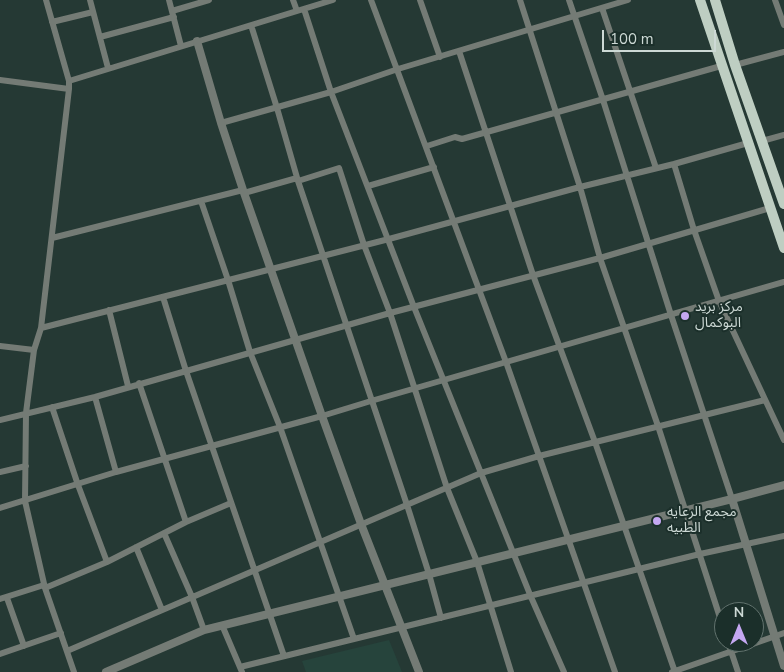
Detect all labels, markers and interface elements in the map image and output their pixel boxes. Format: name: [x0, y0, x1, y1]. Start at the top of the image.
scale bar: [604, 20, 718, 52]
text: 100 m: [610, 29, 654, 49]
place label: مركز بريد البوكمال: [695, 300, 743, 332]
marker: مركز بريد البوكمال: [679, 310, 691, 322]
place label: مجمع الرعايه الطبيه: [667, 505, 737, 538]
marker: مجمع الرعايه الطبيه: [651, 515, 663, 527]
north arrow: [714, 602, 764, 652]
text: N: [734, 603, 744, 622]

